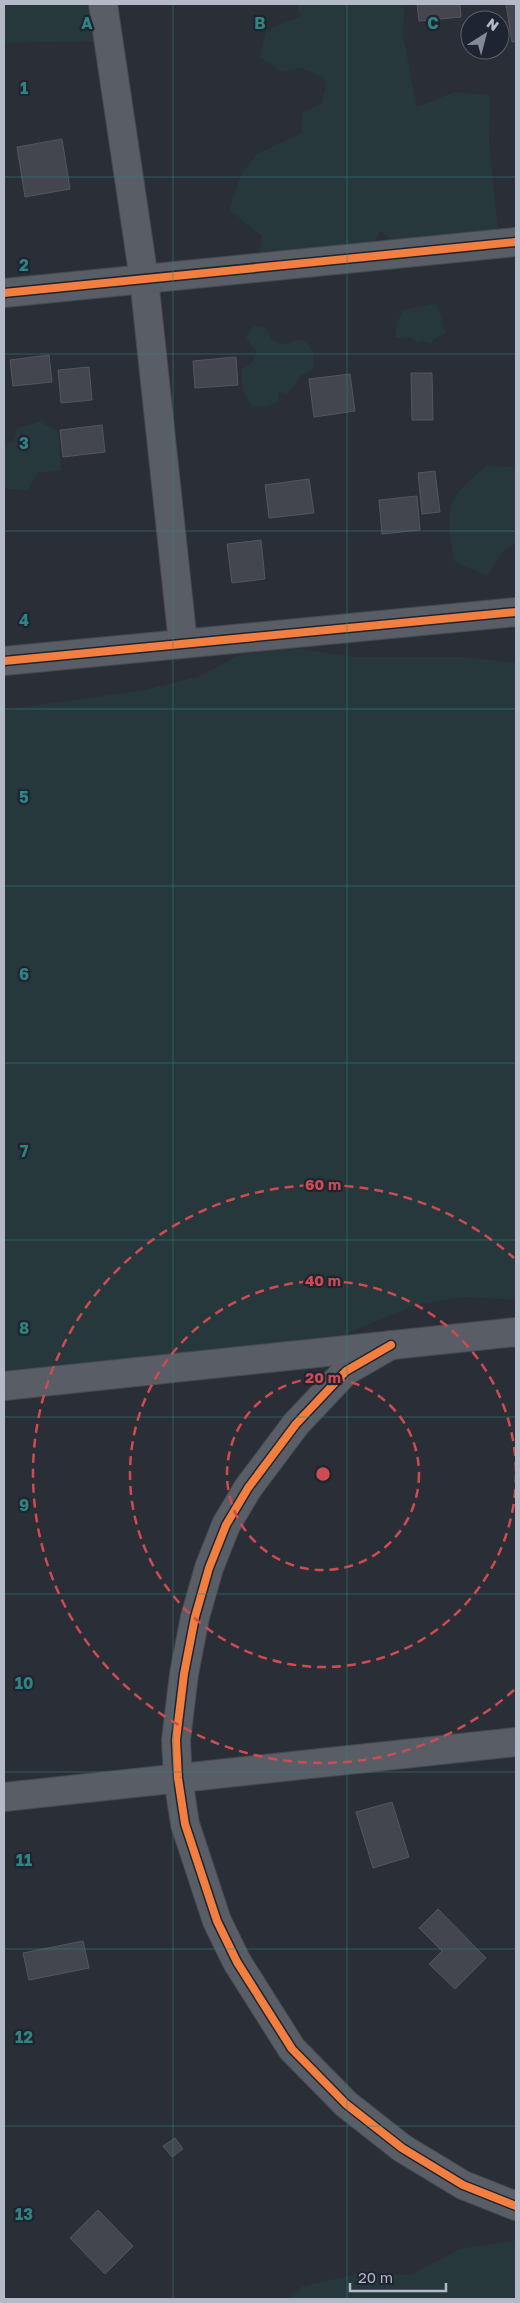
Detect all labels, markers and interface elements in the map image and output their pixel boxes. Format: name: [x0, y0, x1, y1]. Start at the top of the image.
north arrow: [460, 10, 510, 60]
text: A: [81, 13, 93, 33]
text: B: [254, 13, 266, 33]
text: C: [427, 13, 439, 33]
text: N: [484, 14, 502, 34]
text: 1: [20, 78, 28, 98]
text: 2: [19, 255, 29, 275]
text: 3: [19, 433, 29, 453]
text: 4: [19, 610, 29, 630]
text: 5: [19, 787, 29, 807]
text: 6: [19, 964, 29, 984]
text: 7: [20, 1141, 29, 1161]
text: 60 m: [305, 1175, 341, 1193]
text: 40 m: [305, 1271, 341, 1289]
text: 8: [19, 1318, 29, 1338]
text: 20 m: [305, 1368, 341, 1386]
centre of rings: [314, 1465, 332, 1483]
text: 9: [19, 1495, 29, 1515]
text: 10: [15, 1673, 33, 1693]
text: 11: [16, 1850, 32, 1870]
text: 12: [15, 2027, 33, 2047]
text: 13: [15, 2204, 33, 2224]
scale bar: [350, 2260, 446, 2292]
text: 20 m: [358, 2268, 393, 2286]

